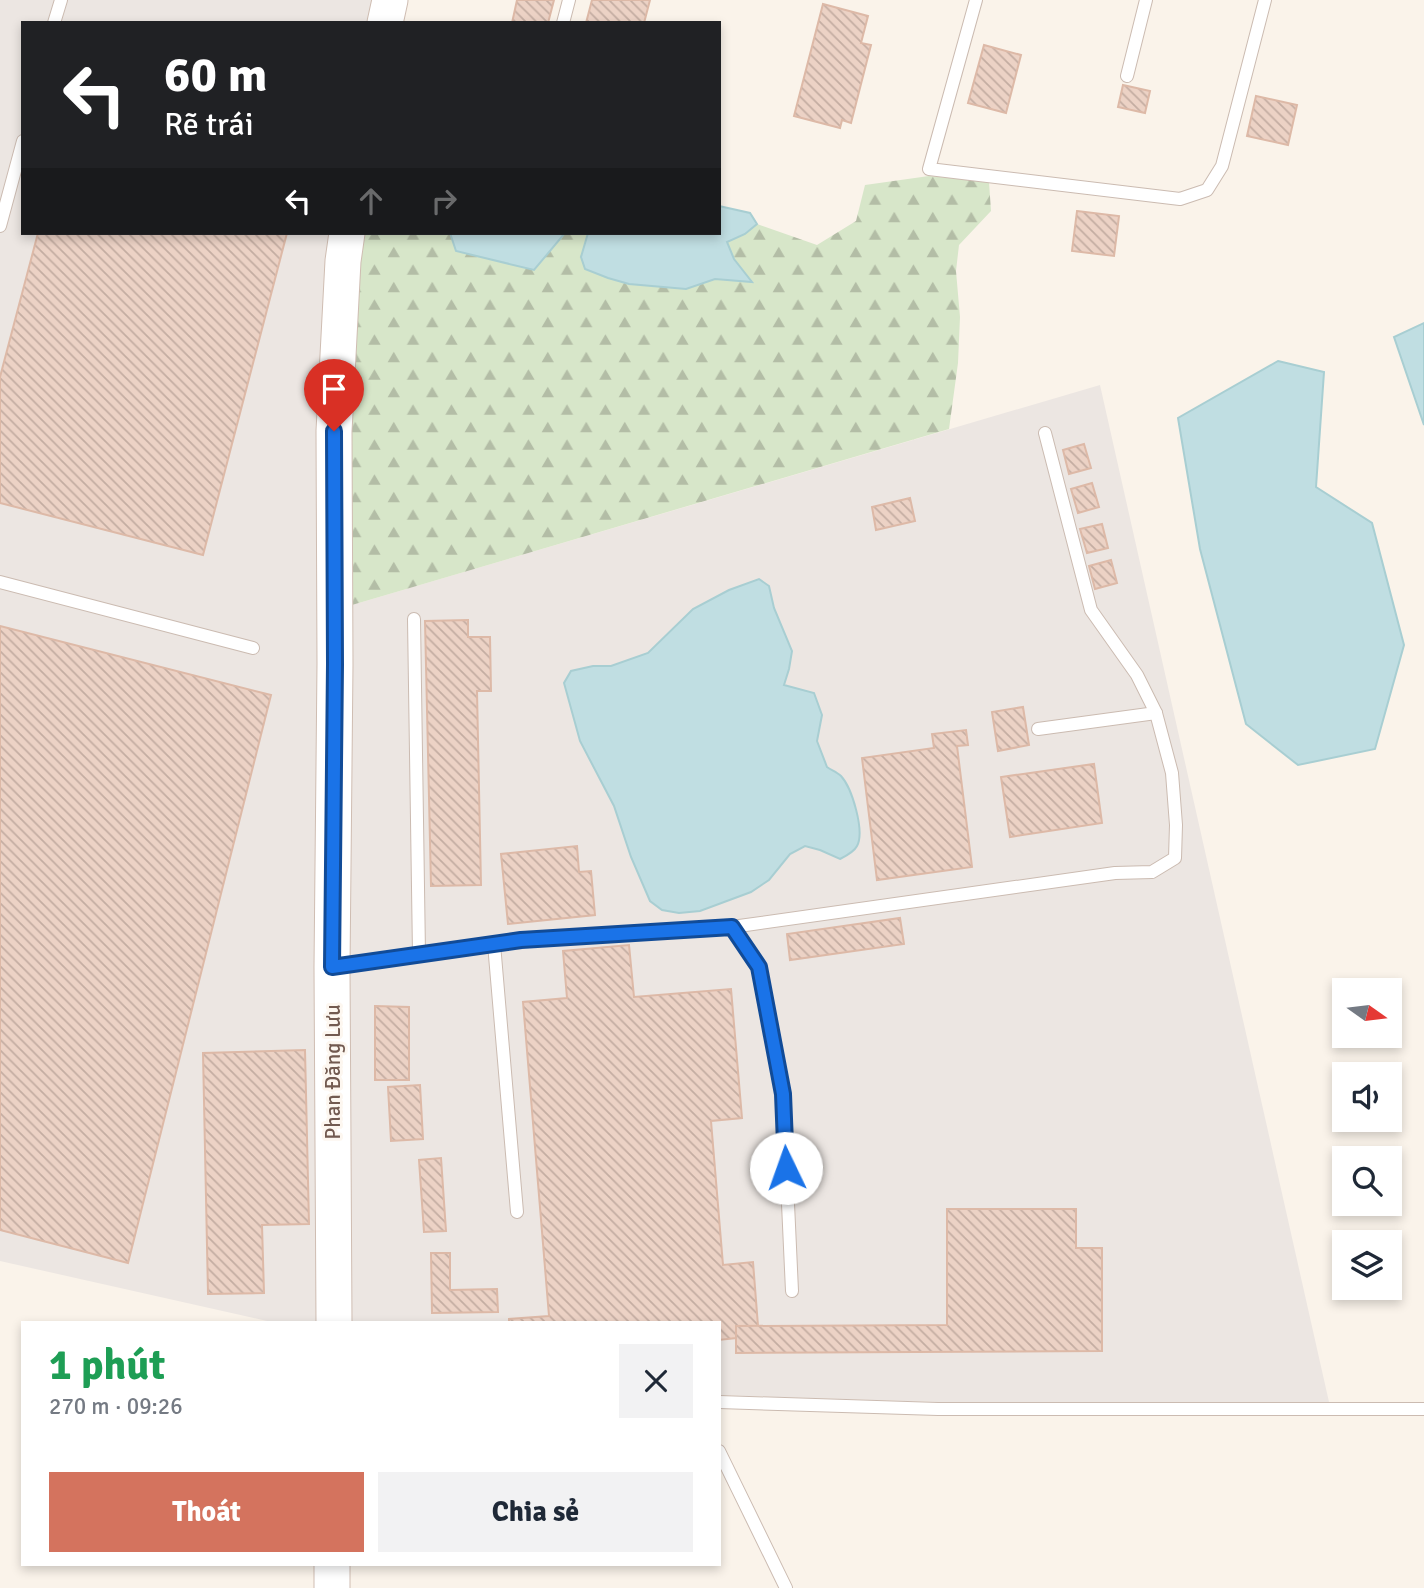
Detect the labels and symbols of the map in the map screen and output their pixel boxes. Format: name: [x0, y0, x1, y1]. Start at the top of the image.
pin: [304, 359, 364, 431]
north arrow: [1332, 978, 1402, 1048]
street label: Phan Đăng Lưu: [320, 1004, 346, 1140]
position arrow: [749, 1131, 823, 1205]

